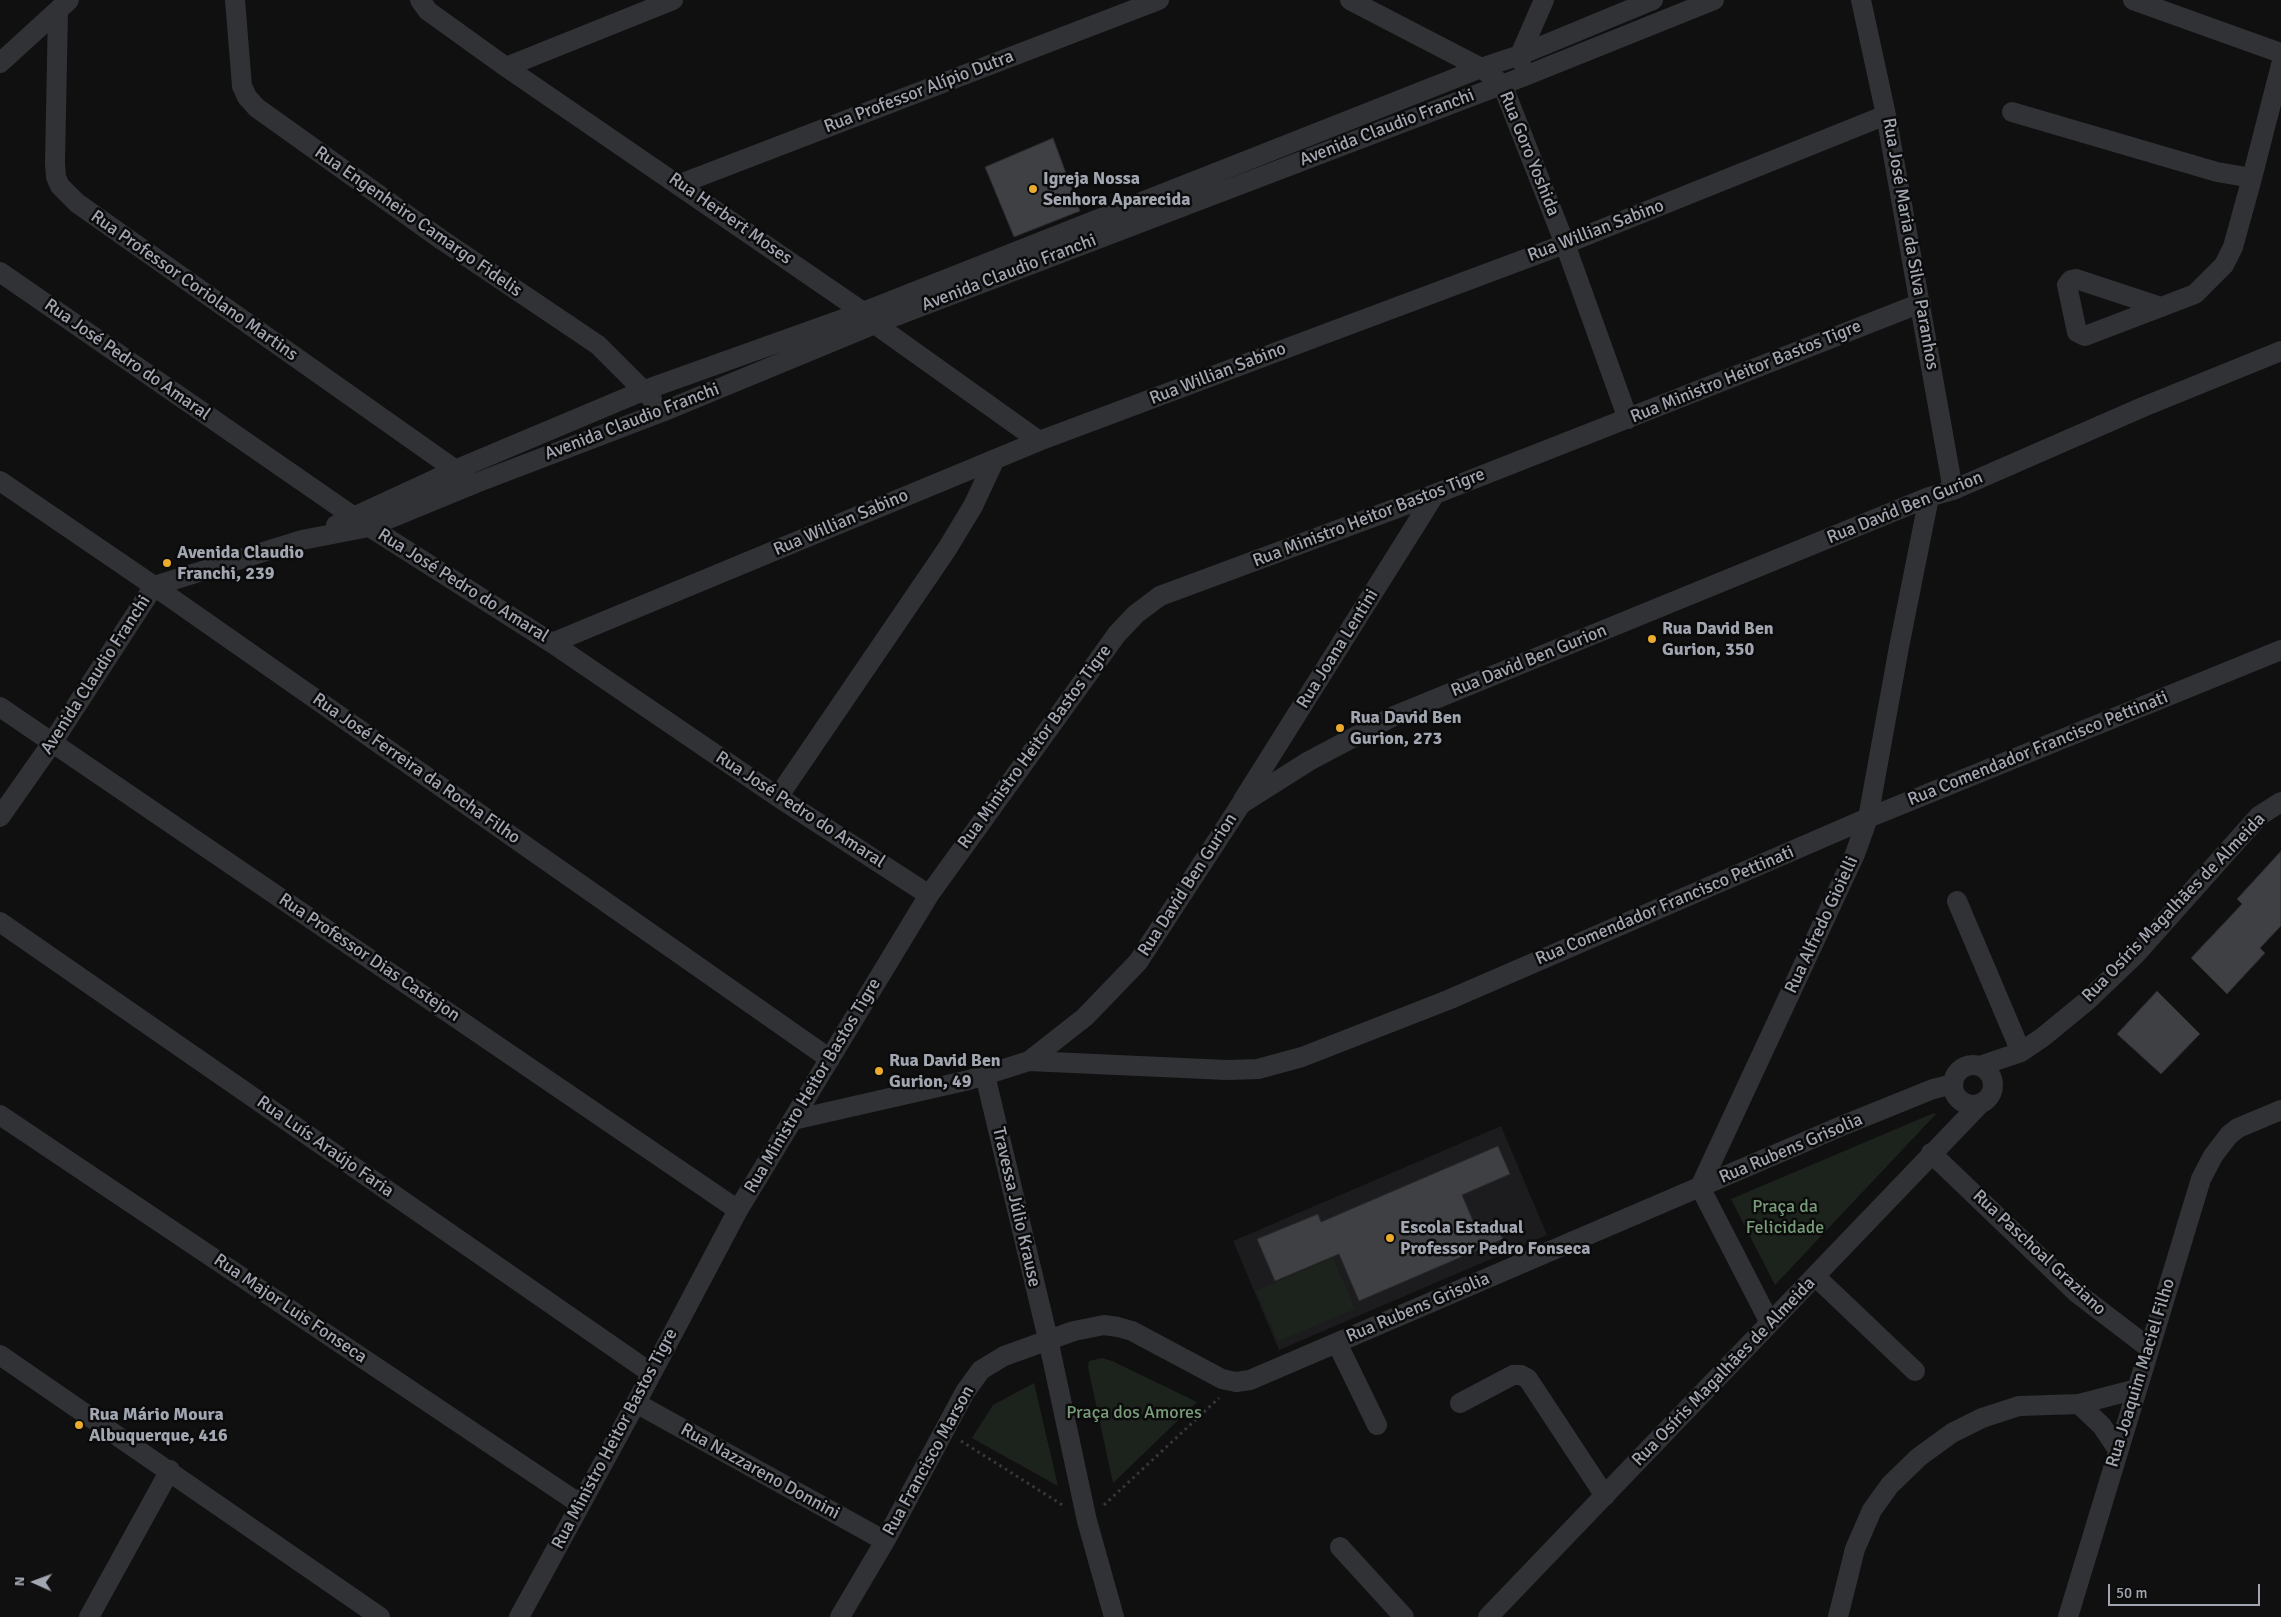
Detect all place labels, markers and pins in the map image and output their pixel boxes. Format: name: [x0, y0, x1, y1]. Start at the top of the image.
place label: Igreja Nossa Senhora Aparecida: [1043, 168, 1190, 210]
marker: Igreja Nossa Senhora Aparecida: [1027, 183, 1039, 195]
place label: Avenida Claudio Franchi, 239: [177, 542, 304, 584]
marker: Avenida Claudio Franchi, 239: [161, 557, 173, 569]
place label: Rua David Ben Gurion, 350: [1662, 618, 1774, 660]
marker: Rua David Ben Gurion, 350: [1646, 633, 1658, 645]
place label: Rua David Ben Gurion, 273: [1350, 707, 1462, 750]
marker: Rua David Ben Gurion, 273: [1334, 722, 1346, 734]
place label: Rua David Ben Gurion, 49: [889, 1050, 1001, 1092]
marker: Rua David Ben Gurion, 49: [873, 1065, 885, 1077]
place label: Escola Estadual Professor Pedro Fonseca: [1400, 1217, 1590, 1260]
marker: Escola Estadual Professor Pedro Fonseca: [1384, 1232, 1396, 1244]
place label: Rua Mário Moura Albuquerque, 416: [89, 1404, 228, 1446]
marker: Rua Mário Moura Albuquerque, 416: [73, 1419, 85, 1431]

